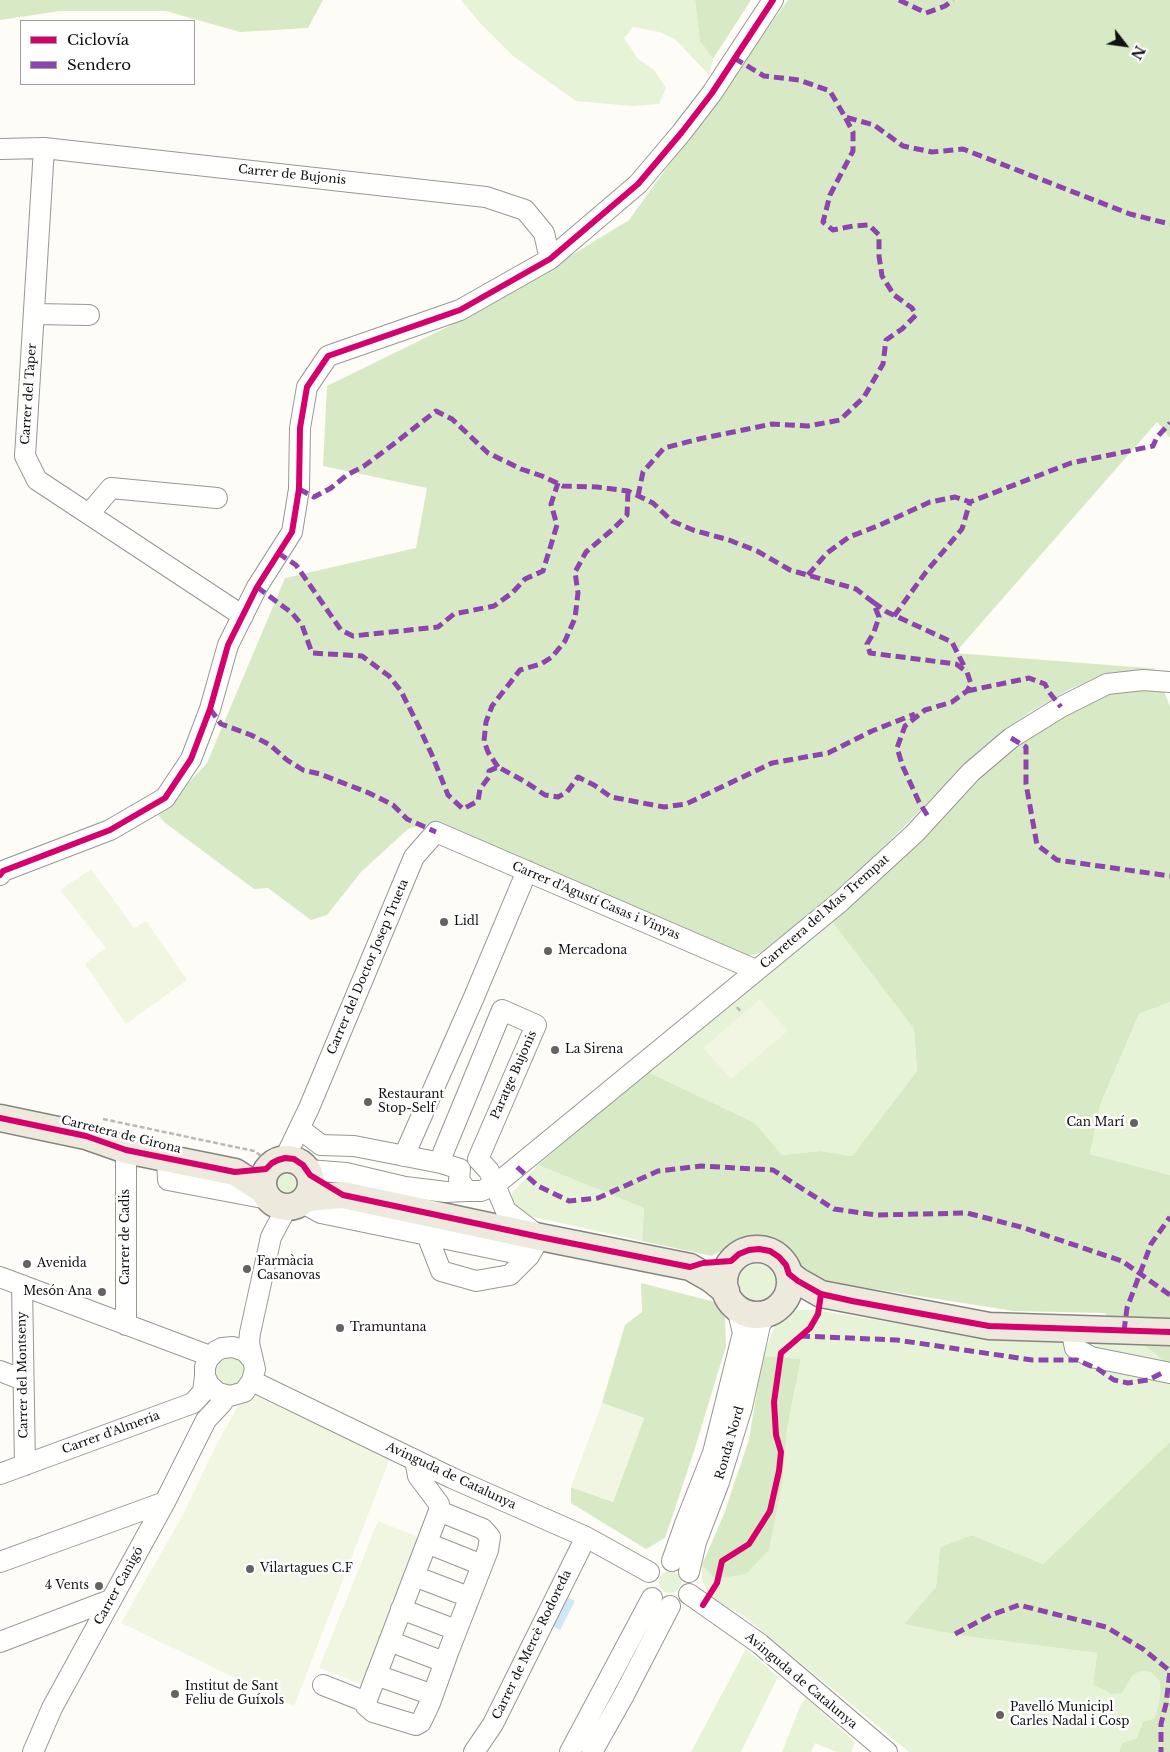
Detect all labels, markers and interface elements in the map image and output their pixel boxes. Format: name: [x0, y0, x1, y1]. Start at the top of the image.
legend: [20, 20, 195, 85]
north arrow: [1100, 20, 1150, 70]
text: Ciclovía: [67, 30, 129, 49]
text: N: [1127, 42, 1149, 63]
text: Sendero: [67, 55, 131, 74]
street label: Carrer de Bujonis: [237, 162, 347, 188]
street label: Carrer del Taper: [18, 343, 40, 445]
street label: Carretera del Mas Trempat: [758, 852, 892, 972]
street label: Carrer d'Agustí Casas i Vinyas: [510, 859, 682, 943]
street label: Carrer del Doctor Josep Trueta: [324, 877, 412, 1057]
place label: Lidl: [454, 915, 479, 929]
marker: Lidl: [438, 916, 450, 928]
place label: Mercadona: [558, 944, 627, 958]
marker: Mercadona: [542, 945, 554, 957]
street label: Paratge Bujonis: [488, 1028, 540, 1122]
place label: La Sirena: [565, 1043, 623, 1057]
marker: La Sirena: [549, 1044, 561, 1056]
place label: Restaurant Stop-Self: [378, 1088, 444, 1116]
marker: Restaurant Stop-Self: [362, 1096, 374, 1108]
street label: Carretera de Girona: [60, 1113, 182, 1157]
place label: Can Marí: [1066, 1116, 1124, 1130]
marker: Can Marí: [1128, 1117, 1140, 1129]
street label: Carrer de Cadis: [119, 1189, 133, 1285]
place label: Farmàcia Casanovas: [257, 1255, 321, 1283]
place label: Avenida: [37, 1257, 87, 1271]
marker: Avenida: [21, 1258, 33, 1270]
marker: Farmàcia Casanovas: [241, 1263, 253, 1275]
place label: Mesón Ana: [23, 1285, 92, 1299]
marker: Mesón Ana: [96, 1286, 108, 1298]
street label: Carrer del Montseny: [15, 1311, 31, 1439]
place label: Tramuntana: [350, 1321, 426, 1335]
marker: Tramuntana: [334, 1322, 346, 1334]
street label: Ronda Nord: [713, 1405, 747, 1481]
street label: Carrer d'Almeria: [60, 1409, 162, 1457]
street label: Avinguda de Catalunya: [384, 1440, 518, 1512]
street label: Carrer Canigó: [92, 1544, 146, 1628]
place label: Vilartagues C.F: [260, 1562, 353, 1576]
marker: Vilartagues C.F: [244, 1563, 256, 1575]
street label: Carrer de Mercè Rodoreda: [489, 1568, 575, 1722]
place label: 4 Vents: [45, 1579, 89, 1593]
marker: 4 Vents: [93, 1580, 105, 1592]
street label: Avinguda de Catalunya: [742, 1630, 860, 1732]
place label: Institut de Sant Feliu de Guíxols: [185, 1680, 284, 1708]
marker: Institut de Sant Feliu de Guíxols: [169, 1688, 181, 1700]
place label: Pavelló Municipl Carles Nadal i Cosp: [1010, 1701, 1129, 1729]
marker: Pavelló Municipl Carles Nadal i Cosp: [994, 1709, 1006, 1721]

